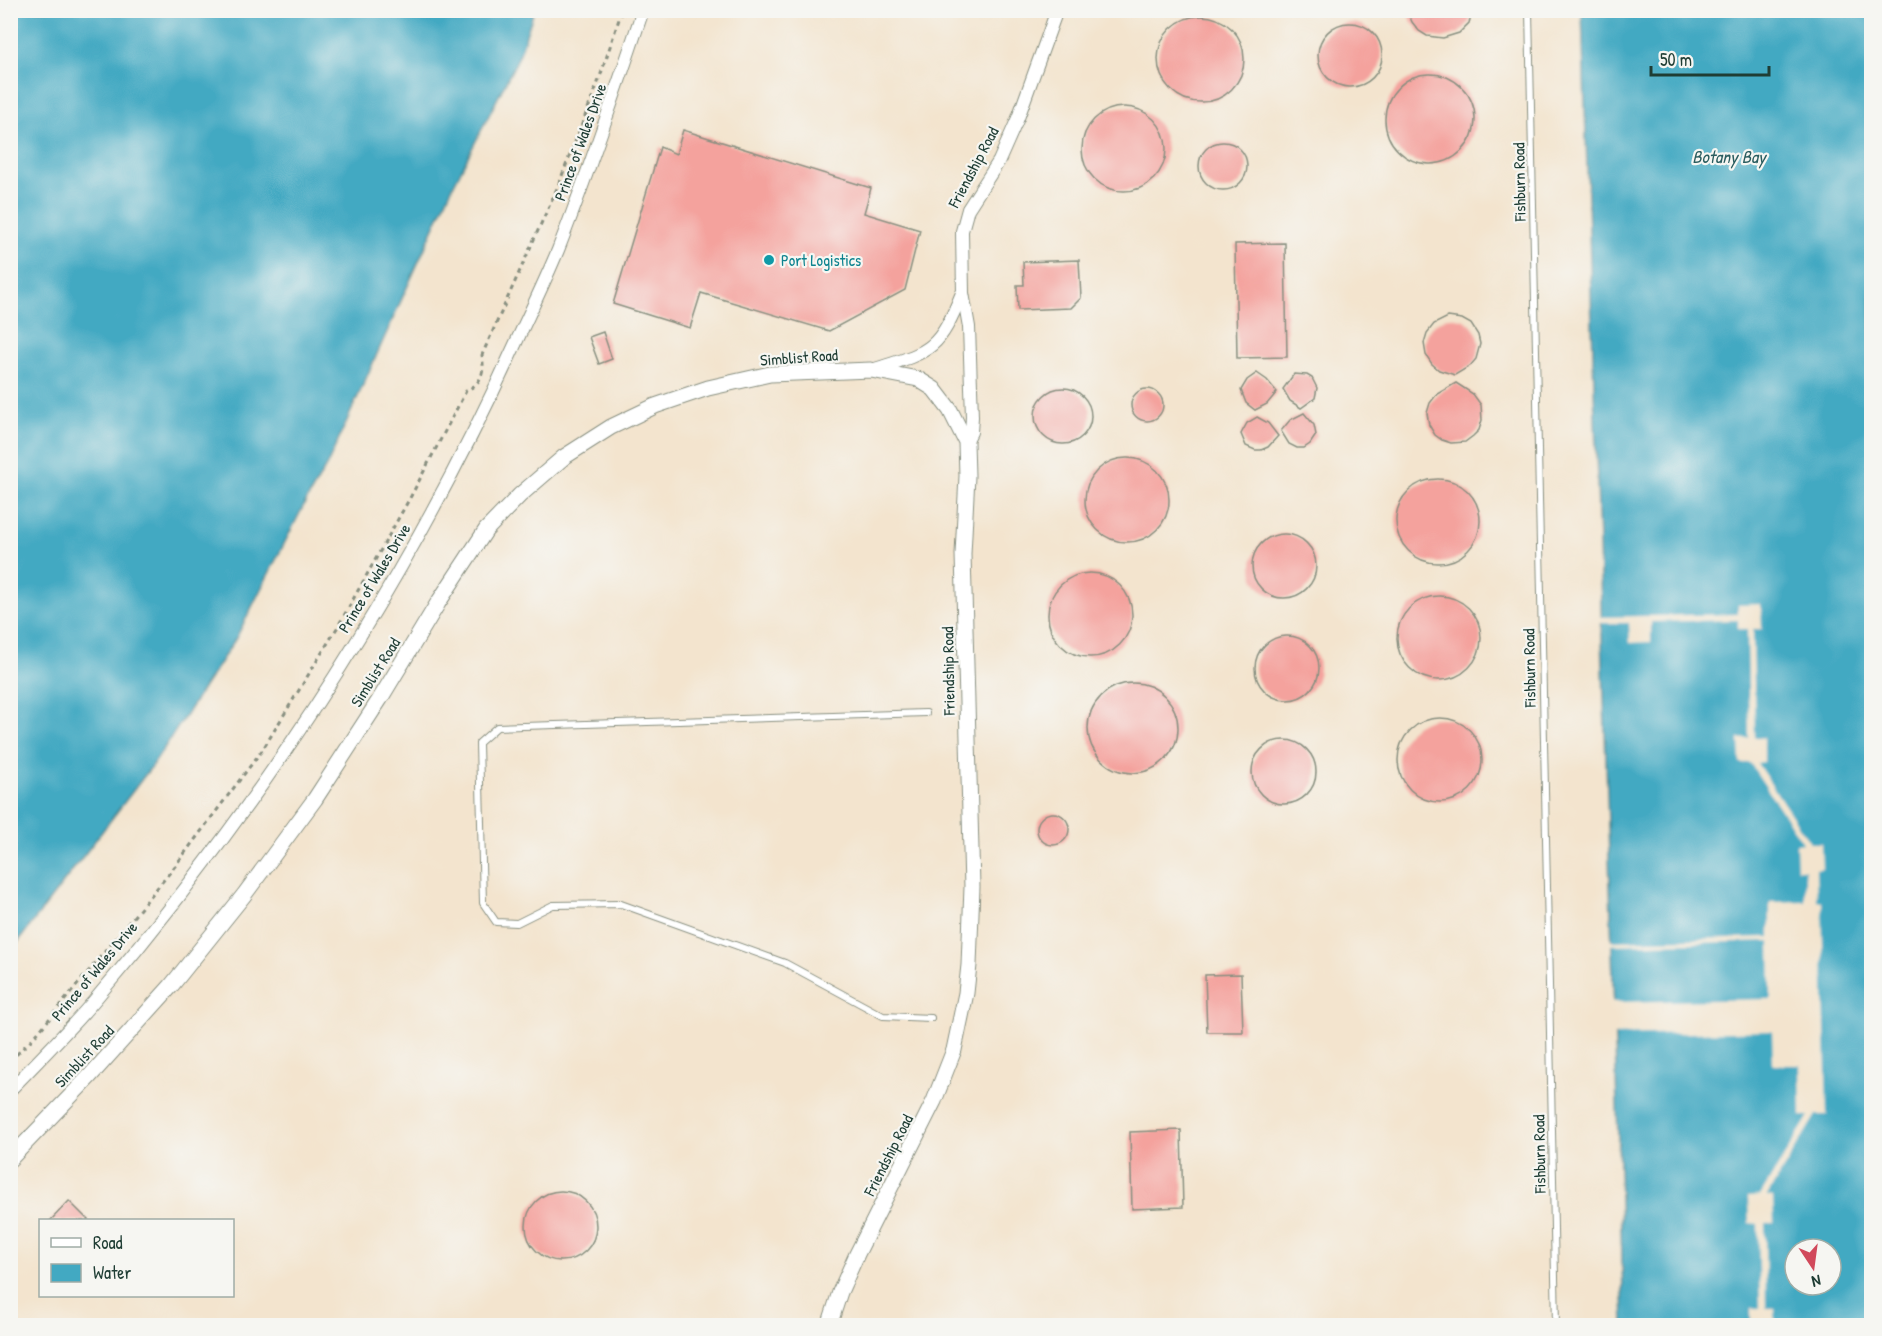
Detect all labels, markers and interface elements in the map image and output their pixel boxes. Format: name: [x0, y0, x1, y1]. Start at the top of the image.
scale bar: [1651, 39, 1770, 77]
text: 50 m: [1660, 47, 1692, 72]
street label: Prince of Wales Drive: [549, 80, 612, 204]
street label: Friendship Road: [942, 123, 1004, 212]
street label: Fishburn Road: [1507, 142, 1531, 223]
water label: Botany Bay: [1692, 144, 1768, 169]
place label: Port Logistics: [781, 249, 861, 271]
marker: Port Logistics: [762, 253, 776, 267]
street label: Simblist Road: [759, 343, 839, 371]
street label: Prince of Wales Drive: [333, 519, 416, 637]
street label: Friendship Road: [936, 626, 960, 717]
street label: Fishburn Road: [1517, 628, 1541, 709]
street label: Simblist Road: [345, 633, 405, 711]
street label: Prince of Wales Drive: [46, 916, 143, 1025]
street label: Simblist Road: [49, 1020, 119, 1092]
street label: Friendship Road: [858, 1110, 918, 1200]
street label: Fishburn Road: [1527, 1114, 1551, 1195]
legend: [39, 1219, 234, 1297]
text: Road: [93, 1230, 123, 1255]
north arrow: [1783, 1237, 1843, 1297]
text: Water: [93, 1260, 131, 1285]
text: N: [1809, 1270, 1823, 1293]

